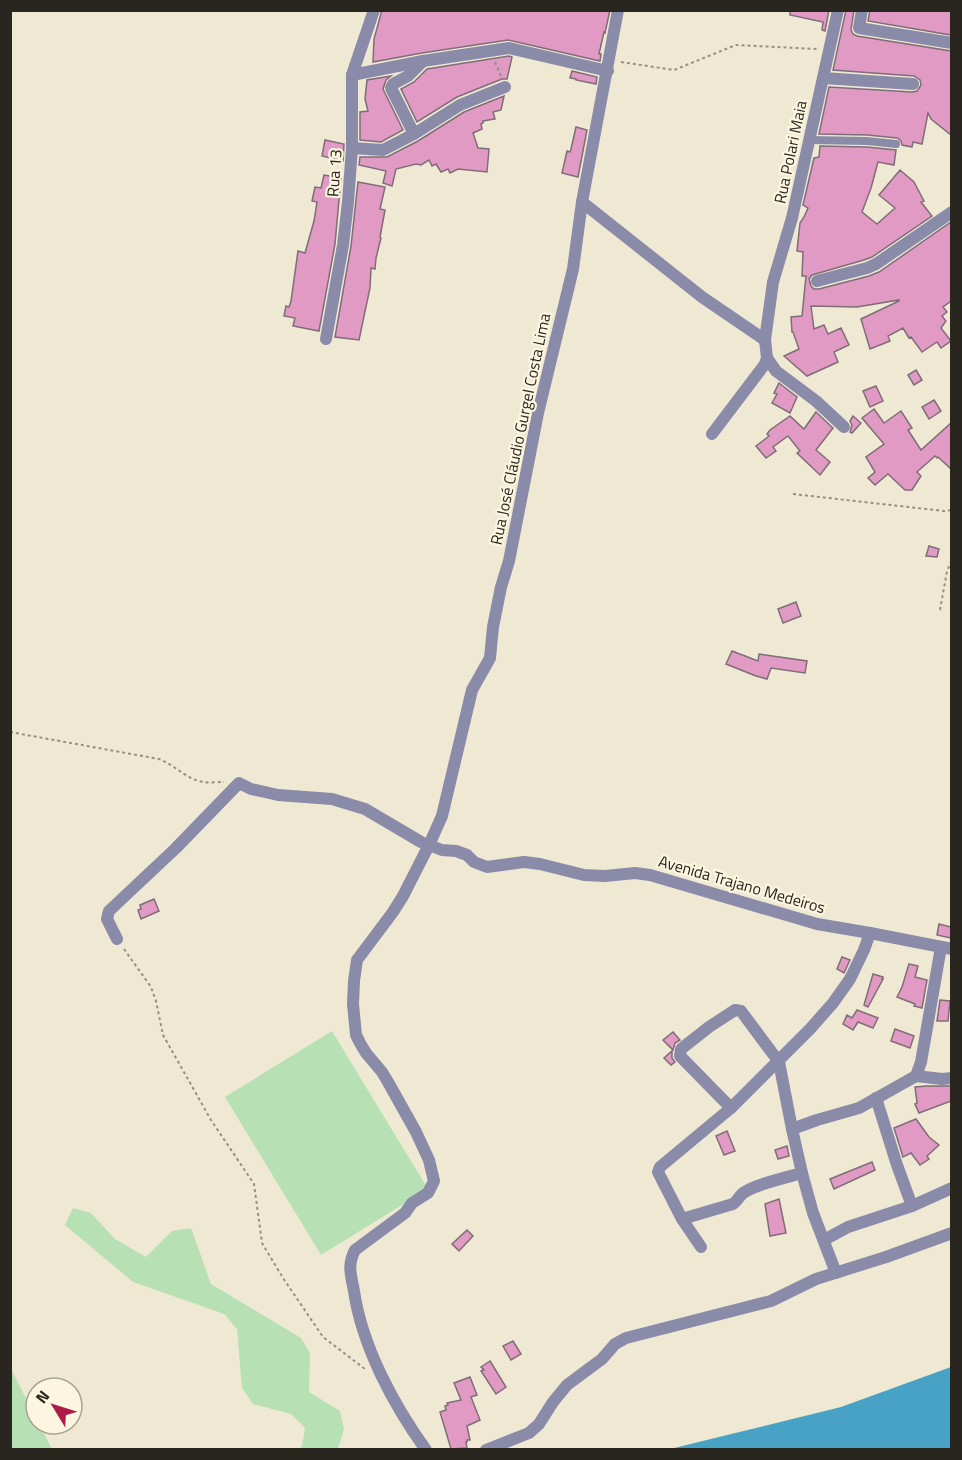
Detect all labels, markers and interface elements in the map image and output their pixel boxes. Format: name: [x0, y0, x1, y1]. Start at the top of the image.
street label: Rua Polari Maia: [767, 98, 813, 206]
street label: Rua 13: [320, 148, 348, 198]
street label: Rua José Cláudio Gurgel Costa Lima: [484, 311, 556, 547]
street label: Avenida Trajano Medeiros: [656, 849, 828, 919]
north arrow: [24, 1376, 84, 1436]
text: N: [29, 1385, 55, 1409]

